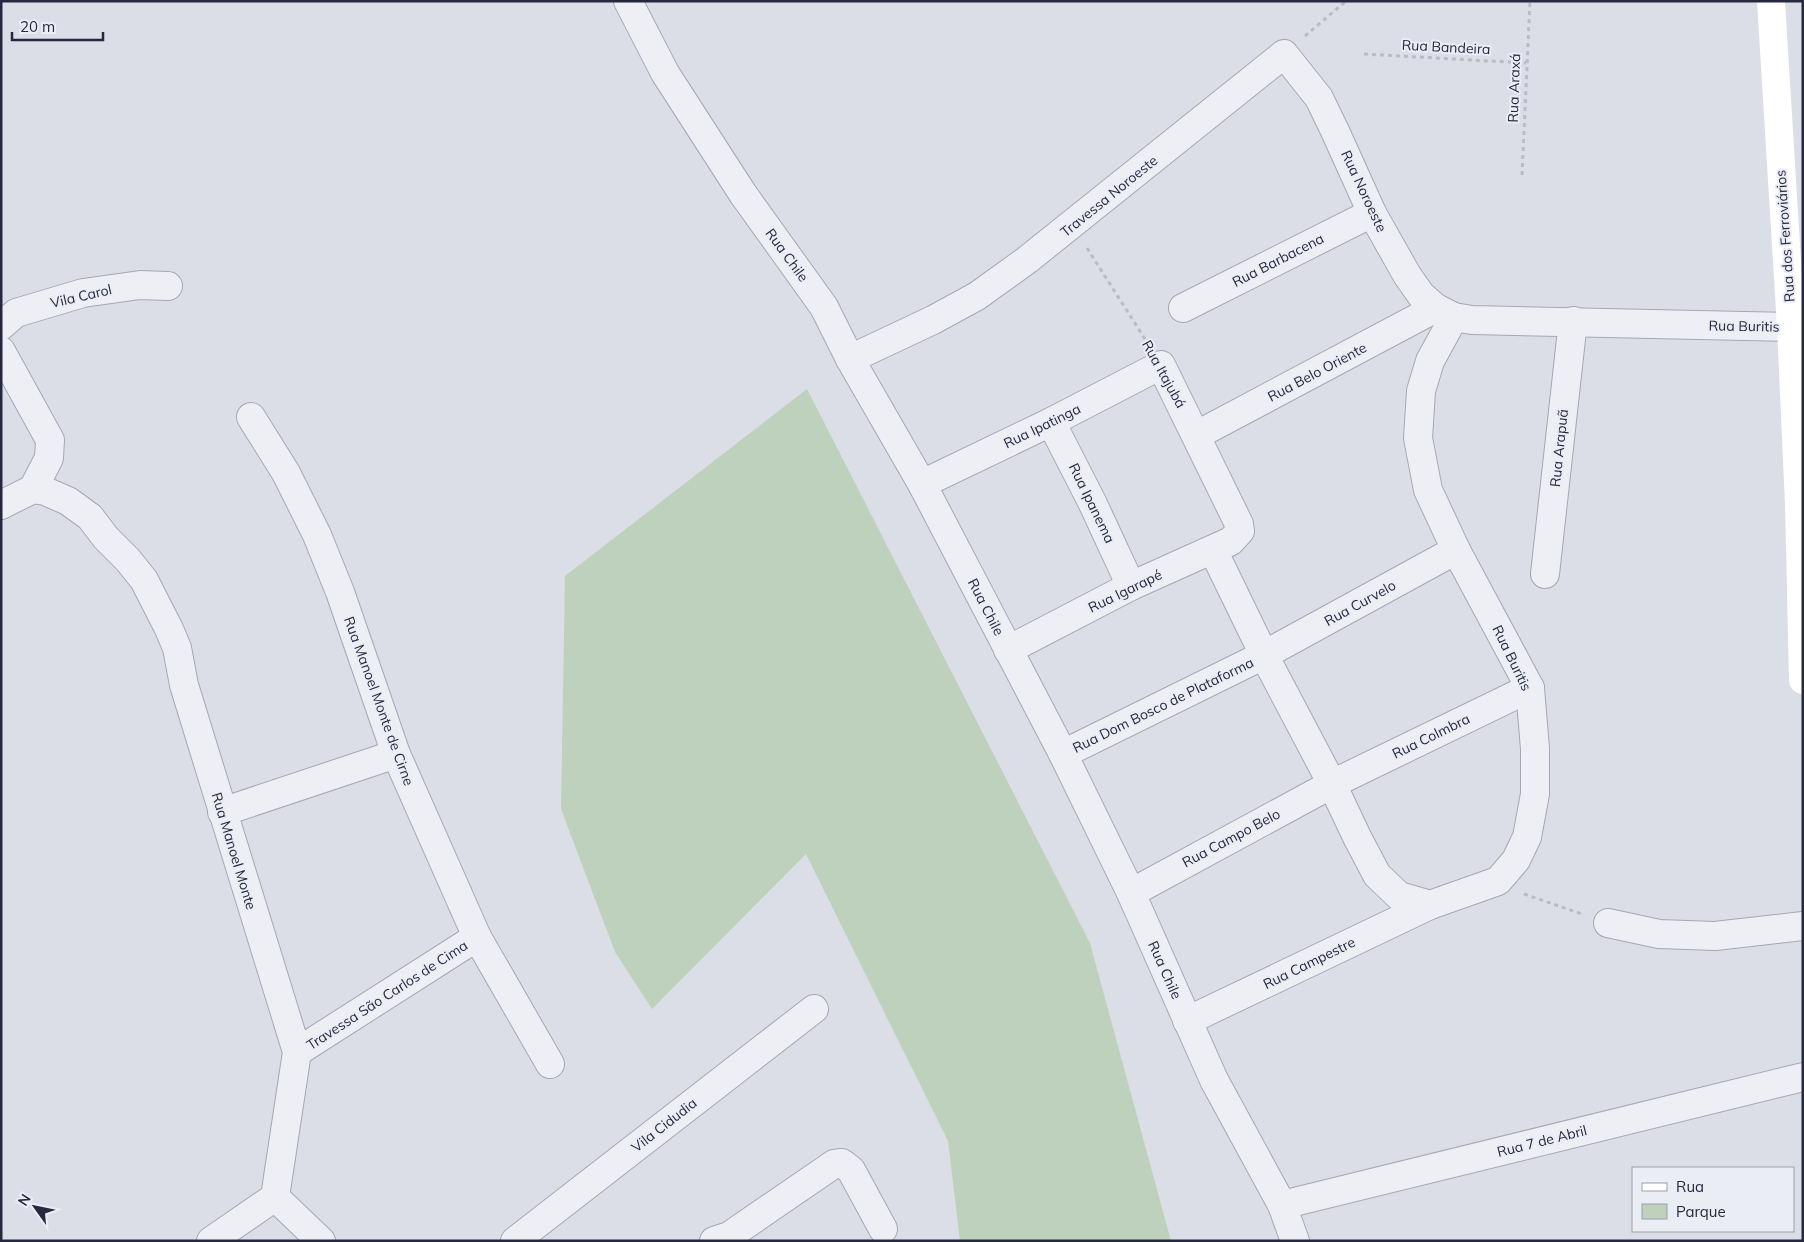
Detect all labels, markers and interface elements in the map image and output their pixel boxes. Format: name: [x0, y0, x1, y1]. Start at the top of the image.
scale bar: [12, 10, 104, 42]
text: 20 m: [20, 17, 55, 36]
street label: Rua Bandeira: [1401, 36, 1491, 58]
street label: Rua Araxá: [1504, 53, 1524, 123]
street label: Rua Noroeste: [1337, 147, 1391, 235]
street label: Travessa Noroeste: [1057, 151, 1161, 241]
street label: Rua dos Ferroviários: [1771, 169, 1799, 303]
street label: Rua Chile: [762, 225, 812, 285]
street label: Rua Barbacena: [1229, 229, 1327, 291]
street label: Vila Carol: [48, 280, 114, 312]
street label: Rua Buritis: [1708, 316, 1780, 336]
street label: Rua Itajubá: [1138, 337, 1190, 411]
street label: Rua Belo Oriente: [1264, 338, 1370, 406]
street label: Rua Ipatinga: [1001, 400, 1083, 452]
street label: Rua Arapuã: [1546, 408, 1572, 488]
street label: Rua Ipanema: [1065, 460, 1119, 546]
street label: Rua Igarapé: [1085, 565, 1165, 617]
street label: Rua Chile: [964, 575, 1008, 639]
street label: Rua Curvelo: [1321, 576, 1399, 630]
street label: Rua Manoel Monte de Cirne: [340, 614, 418, 788]
street label: Rua Buritis: [1488, 622, 1536, 694]
street label: Rua Dom Bosco de Plataforma: [1070, 653, 1256, 757]
street label: Rua Colmbra: [1389, 709, 1473, 763]
street label: Rua Manoel Monte: [208, 790, 260, 912]
street label: Rua Campo Belo: [1179, 805, 1283, 871]
street label: Rua Campestre: [1260, 933, 1358, 993]
street label: Travessa São Carlos de Cima: [303, 936, 471, 1054]
street label: Rua Chile: [1144, 938, 1186, 1002]
street label: Vila Cidudia: [628, 1094, 700, 1156]
street label: Rua 7 de Abril: [1495, 1121, 1589, 1161]
legend: [1632, 1167, 1794, 1232]
text: Rua: [1676, 1177, 1704, 1196]
north arrow: [10, 1182, 60, 1232]
text: N: [14, 1191, 35, 1209]
text: Parque: [1676, 1202, 1726, 1221]

